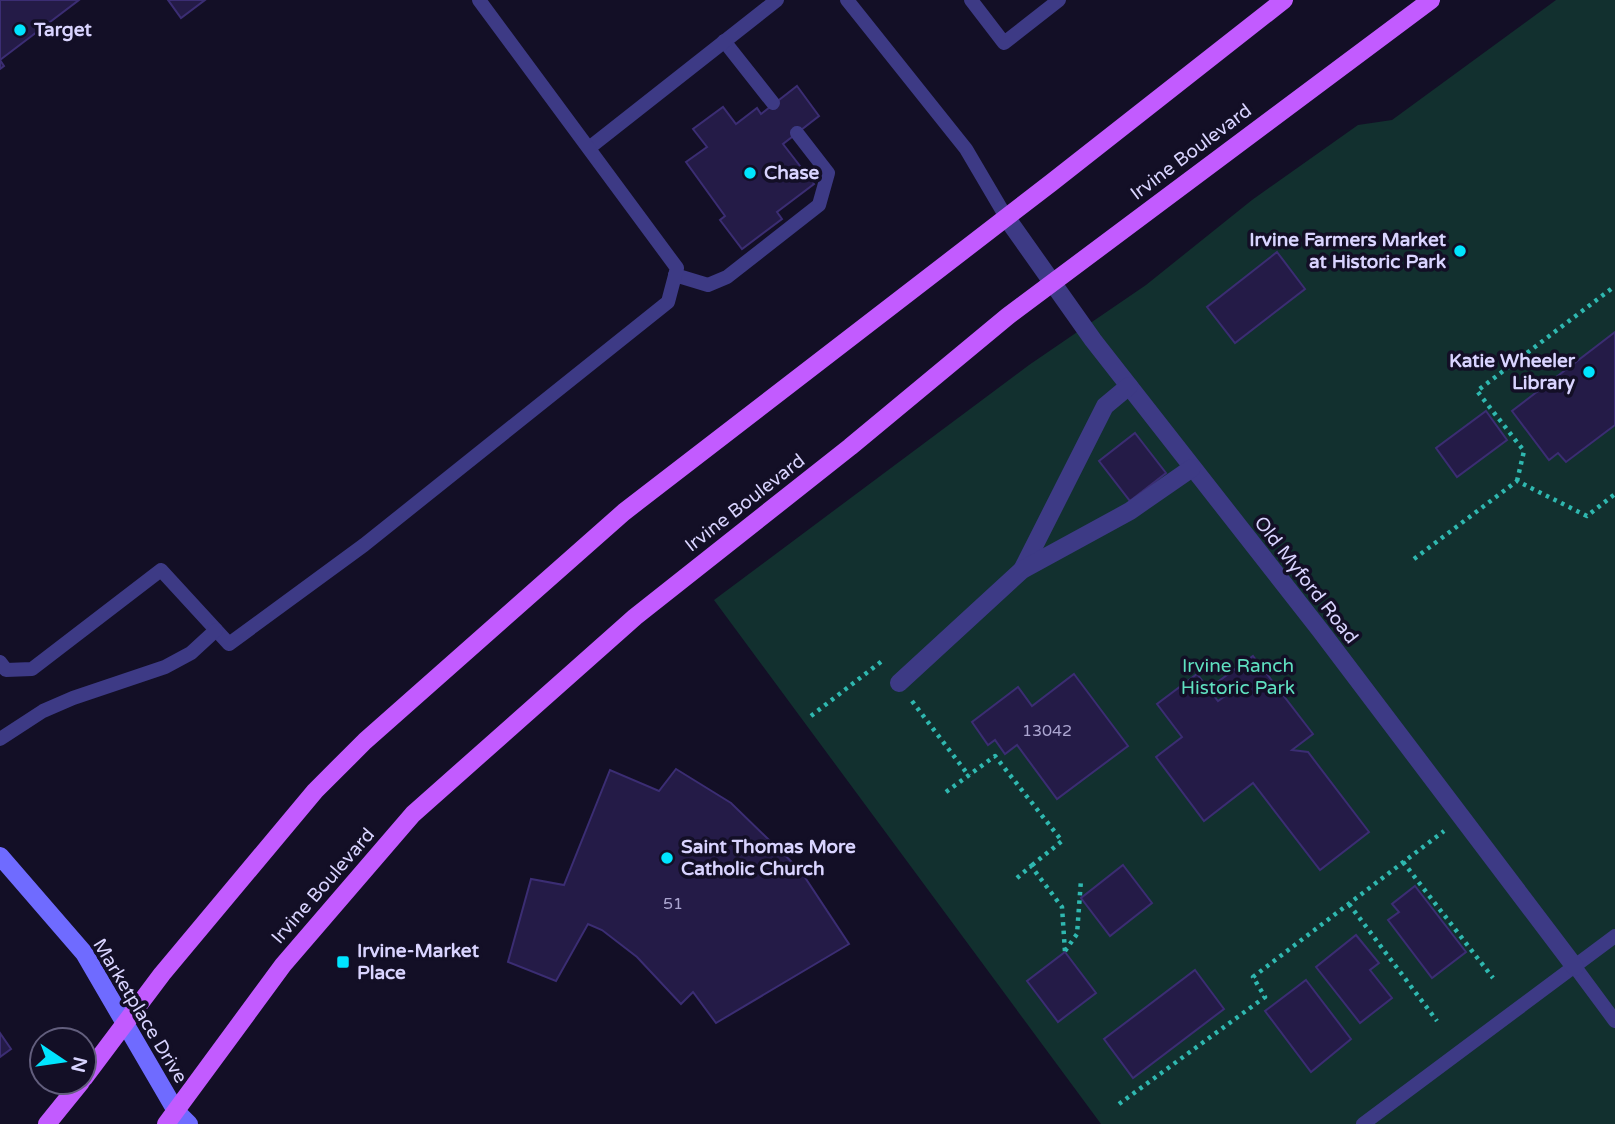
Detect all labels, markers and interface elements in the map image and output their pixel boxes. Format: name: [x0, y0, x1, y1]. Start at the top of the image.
place label: Target: [33, 19, 92, 42]
marker: Target: [12, 22, 28, 38]
street label: Irvine Boulevard: [1126, 99, 1256, 205]
place label: Chase: [764, 162, 820, 184]
marker: Chase: [742, 165, 758, 181]
place label: Irvine Farmers Market at Historic Park: [1249, 229, 1447, 273]
marker: Irvine Farmers Market at Historic Park: [1452, 243, 1468, 259]
place label: Katie Wheeler Library: [1449, 350, 1576, 395]
marker: Katie Wheeler Library: [1581, 364, 1597, 380]
street label: Irvine Boulevard: [681, 449, 809, 557]
street label: Old Myford Road: [1250, 512, 1362, 648]
park label: Irvine Ranch Historic Park: [1181, 655, 1295, 699]
house number: 13042: [1022, 721, 1072, 741]
street label: Irvine Boulevard: [267, 824, 379, 948]
place label: Saint Thomas More Catholic Church: [681, 836, 856, 880]
marker: Saint Thomas More Catholic Church: [659, 850, 675, 866]
house number: 51: [663, 894, 683, 914]
street label: Marketplace Drive: [88, 935, 192, 1087]
place label: Irvine-Market Place: [357, 940, 480, 984]
marker: Irvine-Market Place: [335, 954, 351, 970]
north arrow: [28, 1026, 98, 1096]
text: N: [66, 1055, 91, 1075]

